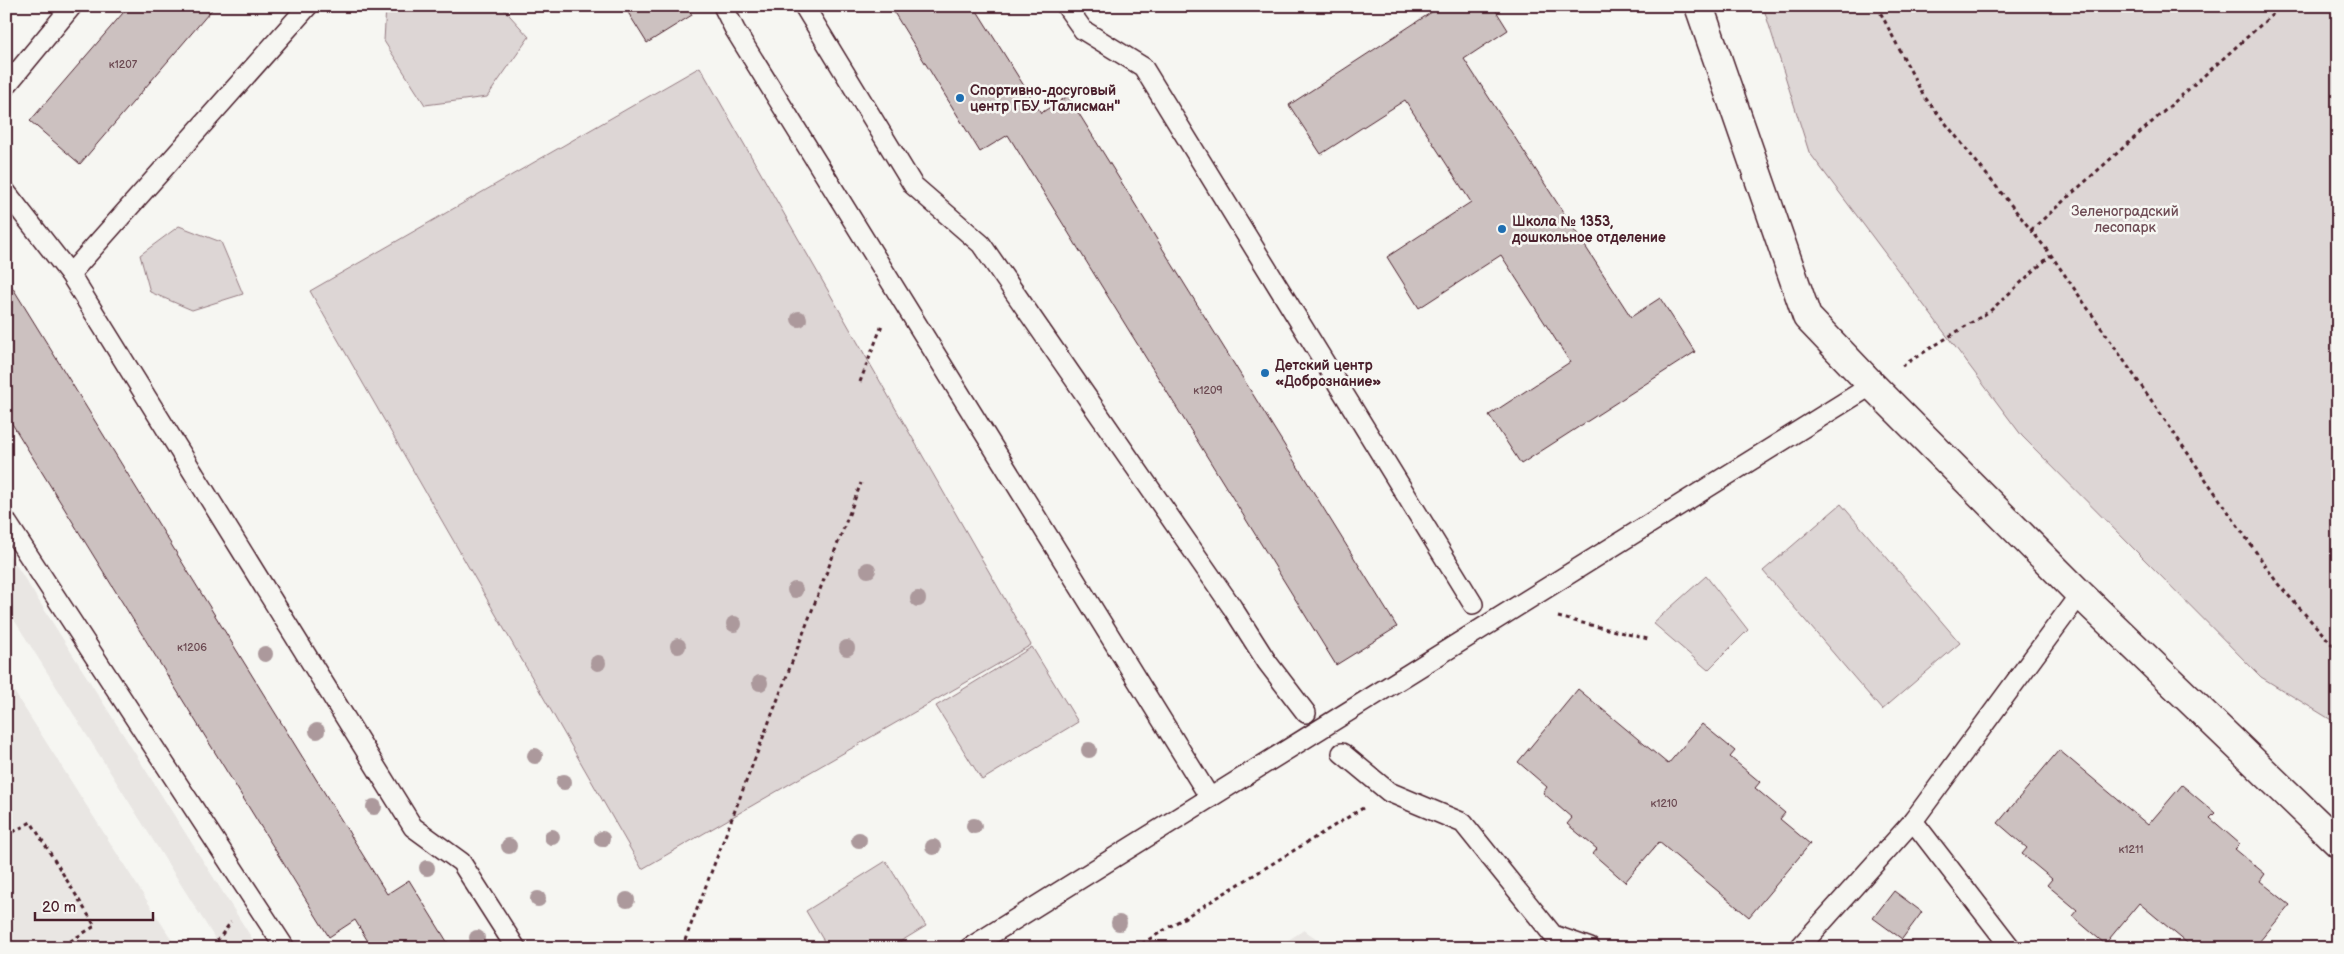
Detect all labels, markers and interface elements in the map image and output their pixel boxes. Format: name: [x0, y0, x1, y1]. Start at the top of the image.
house number: к1207: [109, 58, 138, 71]
place label: Спортивно-досуговый центр ГБУ "Талисман": [970, 82, 1120, 115]
marker: Спортивно-досуговый центр ГБУ "Талисман": [954, 92, 966, 104]
park label: Зеленоградский лесопарк: [2071, 203, 2179, 236]
place label: Школа № 1353, дошкольное отделение: [1511, 213, 1666, 246]
marker: Школа № 1353, дошкольное отделение: [1496, 223, 1508, 235]
place label: Детский центр «Добрознание»: [1275, 357, 1382, 390]
marker: Детский центр «Добрознание»: [1259, 367, 1271, 379]
house number: к1209: [1193, 384, 1223, 397]
house number: к1206: [177, 641, 207, 654]
house number: к1210: [1650, 797, 1678, 810]
house number: к1211: [2119, 843, 2143, 856]
scale bar: [35, 889, 152, 921]
text: 20 m: [42, 898, 76, 917]

